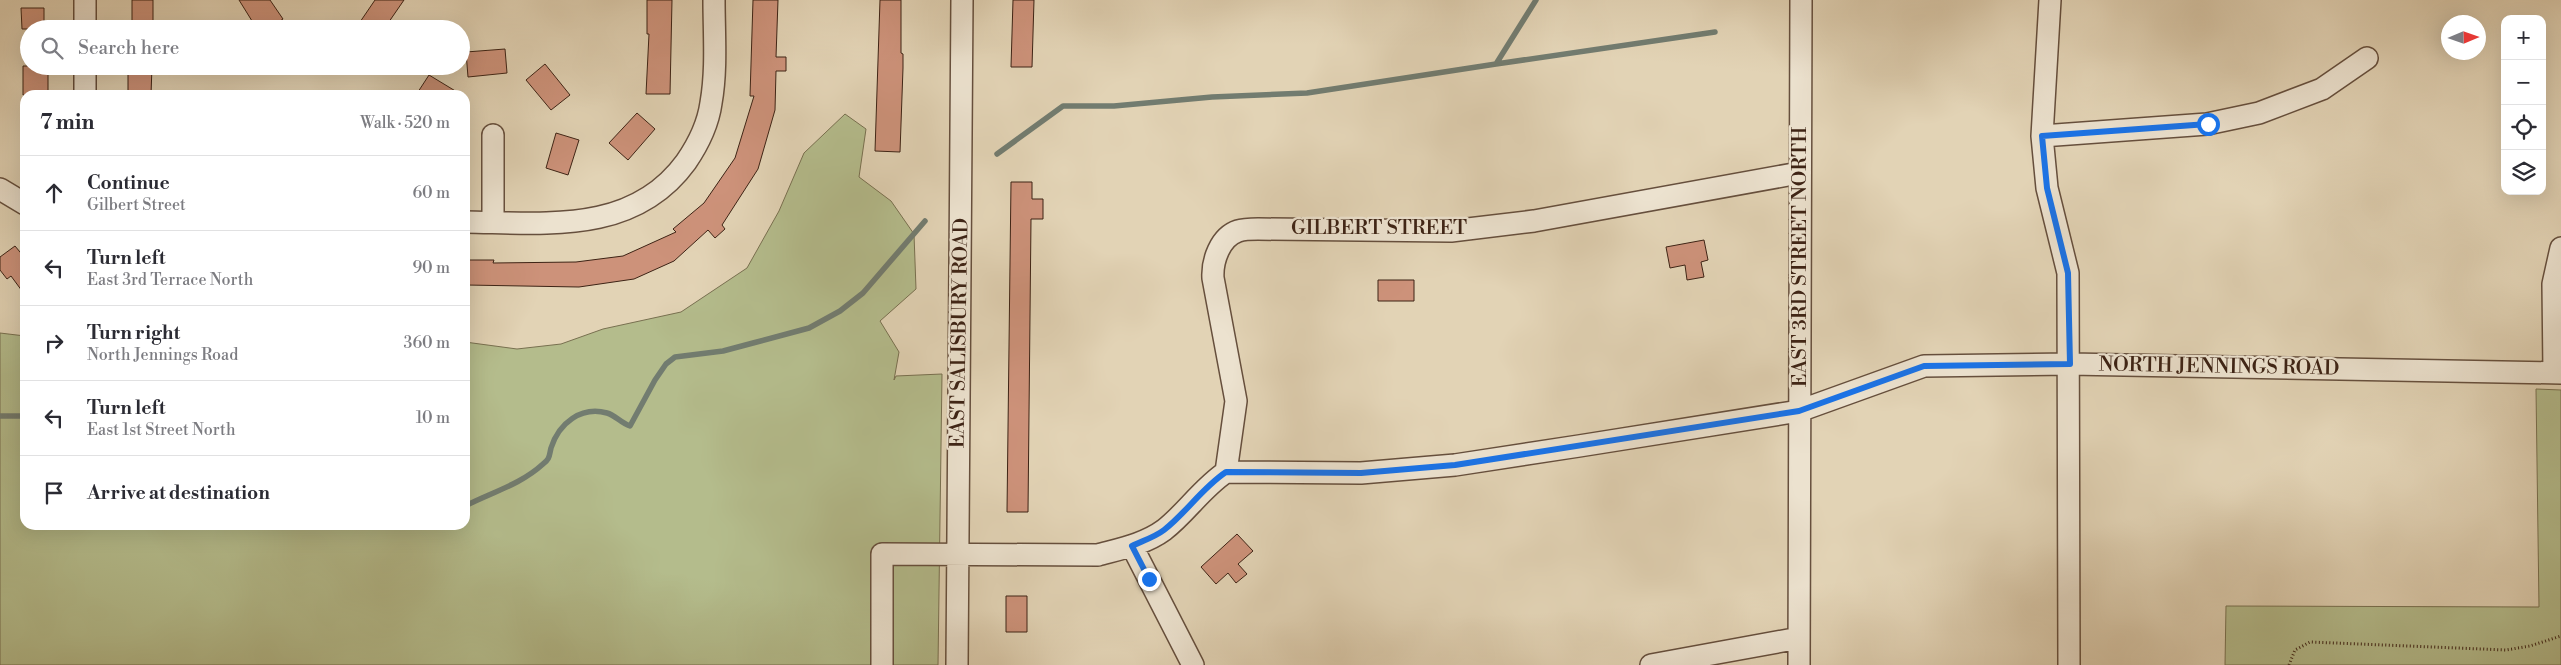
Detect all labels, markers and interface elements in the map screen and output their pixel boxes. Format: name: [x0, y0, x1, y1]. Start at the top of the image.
north arrow: [2441, 15, 2486, 60]
map controls: [2501, 15, 2546, 195]
button: +: [2501, 15, 2546, 60]
search box: [20, 20, 470, 75]
icon: search: [38, 34, 66, 62]
text: Search here: [78, 36, 179, 60]
button: −: [2501, 60, 2546, 105]
button: locate: [2501, 105, 2546, 150]
text: 7 min: [40, 110, 94, 136]
text: Walk · 520 m: [360, 113, 450, 133]
route start: [2197, 113, 2220, 136]
street label: EAST 3RD STREET NORTH: [1788, 127, 1813, 387]
button: layers: [2501, 150, 2546, 195]
text: Continue: [87, 171, 170, 195]
icon: ahead: [40, 179, 68, 207]
text: 60 m: [412, 183, 450, 203]
text: Gilbert Street: [87, 195, 186, 215]
street label: GILBERT STREET: [1291, 216, 1467, 241]
street label: EAST SALISBURY ROAD: [945, 218, 975, 448]
text: Turn left: [87, 246, 166, 270]
icon: left: [40, 254, 68, 282]
text: 90 m: [412, 258, 450, 278]
text: East 3rd Terrace North: [87, 270, 253, 290]
text: Turn right: [87, 321, 180, 345]
icon: right: [40, 329, 68, 357]
text: 360 m: [404, 333, 450, 353]
text: North Jennings Road: [87, 345, 238, 365]
street label: NORTH JENNINGS ROAD: [2098, 352, 2340, 382]
text: Turn left: [87, 396, 166, 420]
icon: left: [40, 404, 68, 432]
text: 10 m: [416, 408, 450, 428]
text: East 1st Street North: [87, 420, 235, 440]
icon: arrive: [40, 479, 68, 507]
text: Arrive at destination: [87, 481, 270, 505]
route end: [1138, 568, 1161, 591]

